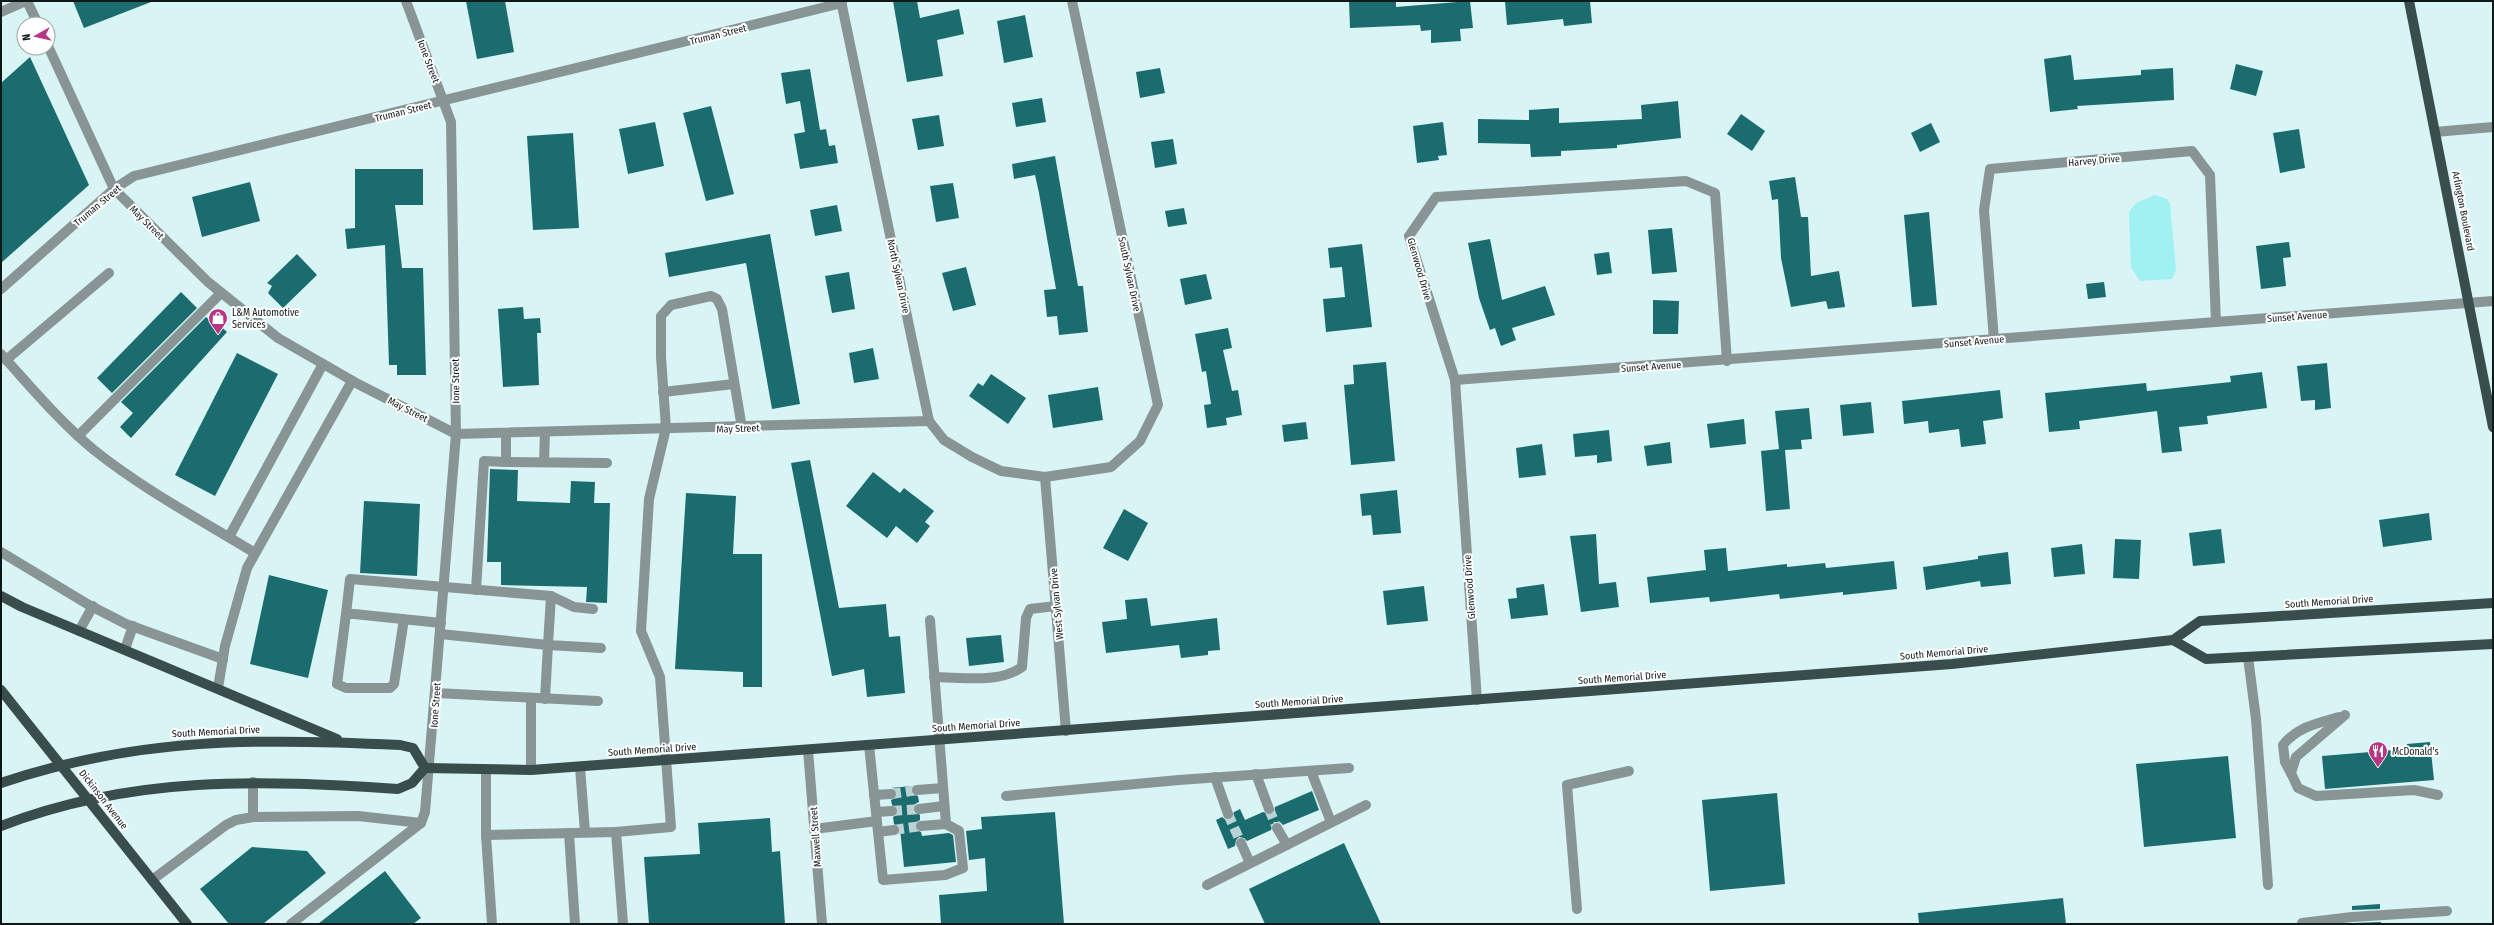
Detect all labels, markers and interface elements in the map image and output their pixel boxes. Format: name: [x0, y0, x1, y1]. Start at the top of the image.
north arrow: [16, 16, 56, 56]
street label: Truman Street: [689, 22, 748, 48]
text: N: [20, 33, 33, 41]
street label: Ione Street: [414, 38, 442, 85]
street label: Truman Street: [374, 99, 433, 125]
street label: Harvey Drive: [2068, 153, 2120, 169]
street label: Arlington Boulevard: [2449, 170, 2477, 252]
street label: Truman Street: [72, 182, 124, 229]
street label: May Street: [127, 203, 166, 243]
street label: South Sylvan Drive: [1115, 236, 1143, 313]
street label: Glenwood Drive: [1404, 237, 1434, 302]
street label: North Sylvan Drive: [884, 238, 912, 314]
shop icon: L&M Automotive Services: [207, 307, 229, 335]
place label: L&M Automotive Services: [232, 307, 299, 331]
street label: Sunset Avenue: [2267, 309, 2328, 325]
street label: Sunset Avenue: [1944, 333, 2005, 351]
street label: Ione Street: [450, 358, 462, 404]
street label: Sunset Avenue: [1621, 359, 1682, 375]
street label: May Street: [386, 395, 430, 425]
street label: May Street: [716, 422, 761, 436]
street label: Glenwood Drive: [1462, 554, 1478, 620]
street label: West Sylvan Drive: [1048, 567, 1066, 640]
street label: South Memorial Drive: [2285, 593, 2374, 611]
street label: South Memorial Drive: [1900, 643, 1989, 663]
street label: South Memorial Drive: [1578, 669, 1667, 687]
street label: Ione Street: [428, 681, 444, 728]
street label: South Memorial Drive: [1255, 693, 1344, 711]
street label: South Memorial Drive: [932, 717, 1021, 735]
street label: South Memorial Drive: [172, 724, 261, 740]
restaurant icon: McDonald's: [2367, 740, 2389, 768]
street label: South Memorial Drive: [608, 741, 697, 759]
place label: McDonald's: [2392, 746, 2439, 758]
street label: Dickinson Avenue: [76, 767, 130, 832]
street label: Maxwell Street: [808, 806, 824, 867]

